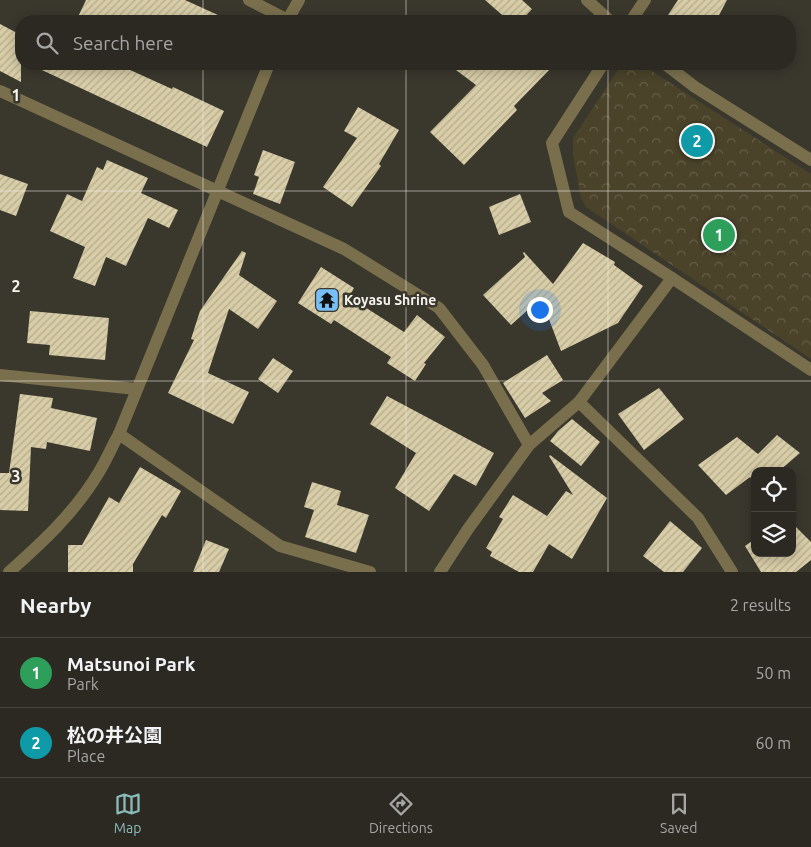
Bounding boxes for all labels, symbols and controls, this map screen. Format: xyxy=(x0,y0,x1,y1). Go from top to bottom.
search box xyxy=(15,15,796,70)
icon: search xyxy=(33,29,61,57)
text: Search here xyxy=(73,32,173,54)
text: 1 xyxy=(11,86,21,104)
pin: 2 xyxy=(681,122,713,160)
pin: 1 xyxy=(703,216,735,254)
text: 2 xyxy=(11,277,21,295)
temple icon: Koyasu Shrine xyxy=(314,287,340,313)
place label: Koyasu Shrine xyxy=(344,292,436,308)
your location xyxy=(527,297,553,323)
text: 3 xyxy=(11,467,21,485)
map controls xyxy=(751,467,796,557)
button: locate xyxy=(751,467,796,512)
button: layers xyxy=(751,512,796,557)
text: Nearby xyxy=(20,593,91,617)
text: 2 results xyxy=(730,596,791,614)
text: Matsunoi Park xyxy=(67,653,195,675)
text: 1 xyxy=(31,664,41,682)
text: 50 m xyxy=(755,664,791,682)
text: Park xyxy=(67,675,99,693)
text: 松の井公園 xyxy=(67,724,162,746)
text: 2 xyxy=(31,734,41,752)
text: 60 m xyxy=(755,734,791,752)
text: Place xyxy=(67,747,105,765)
tab: Map xyxy=(114,790,142,836)
tab: Directions xyxy=(369,790,433,836)
tab: Saved xyxy=(660,790,697,836)

